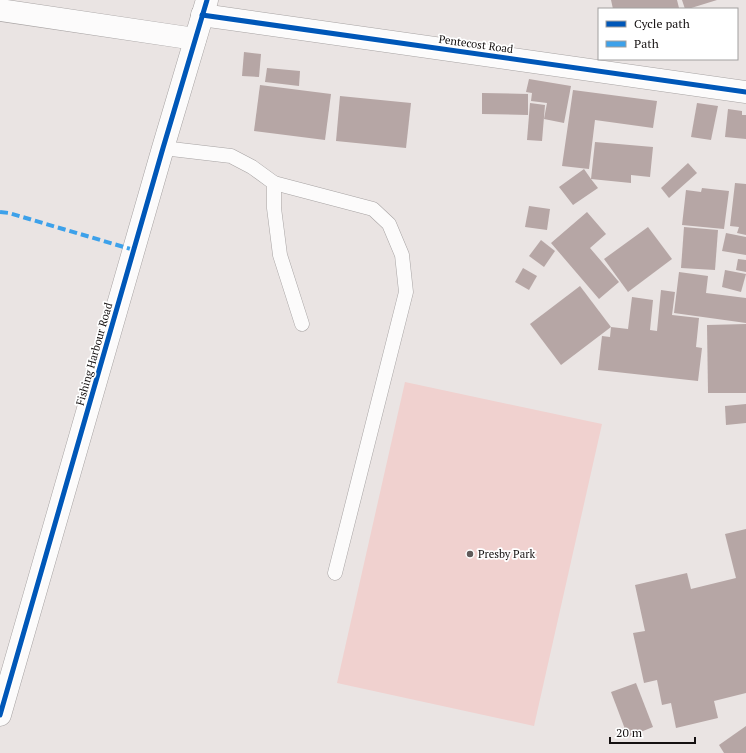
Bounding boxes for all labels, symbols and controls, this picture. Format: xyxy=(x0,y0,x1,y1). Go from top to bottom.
legend xyxy=(598,8,738,60)
text: Cycle path xyxy=(634,16,690,31)
street label: Pentecost Road xyxy=(438,32,514,56)
text: Path xyxy=(634,36,659,51)
street label: Fishing Harbour Road xyxy=(73,301,115,407)
place label: Presby Park xyxy=(478,547,535,561)
marker: Presby Park xyxy=(465,549,475,559)
scale bar xyxy=(610,719,695,745)
text: 20 m xyxy=(616,725,643,740)

